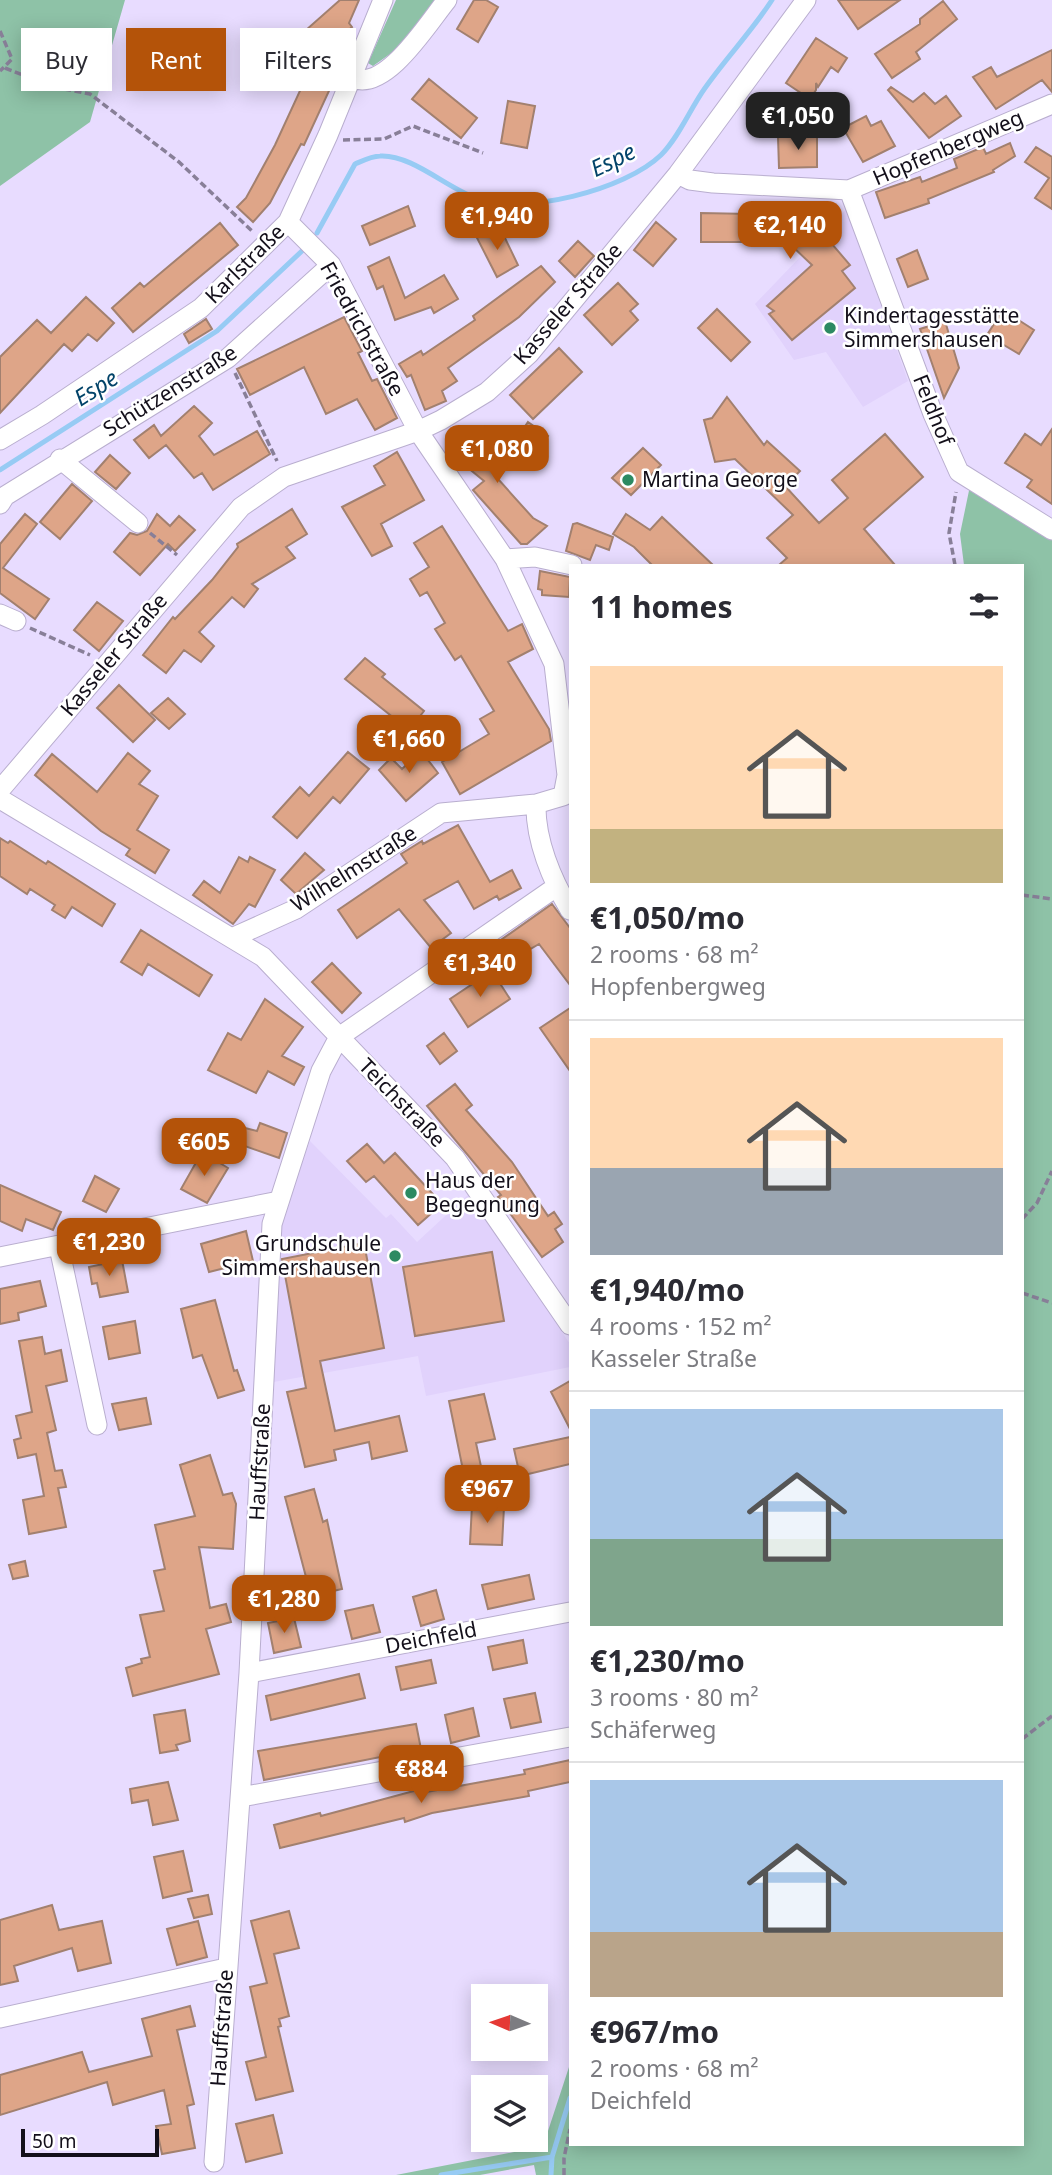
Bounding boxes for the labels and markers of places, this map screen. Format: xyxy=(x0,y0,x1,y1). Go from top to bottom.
pin: €1,050 xyxy=(741,92,855,152)
pin: €1,940 xyxy=(440,192,554,252)
pin: €2,140 xyxy=(733,202,847,261)
place label: Kindertagesstätte Simmershausen xyxy=(844,301,1019,353)
marker: Kindertagesstätte Simmershausen xyxy=(822,320,838,336)
pin: €1,080 xyxy=(440,426,554,485)
place label: Martina George xyxy=(642,465,798,493)
marker: Martina George xyxy=(620,472,636,488)
pin: €1,660 xyxy=(352,716,466,775)
pin: €1,340 xyxy=(423,940,537,999)
pin: €605 xyxy=(163,1118,245,1178)
place label: Haus der Begegnung xyxy=(425,1166,540,1218)
marker: Haus der Begegnung xyxy=(403,1185,419,1201)
pin: €1,230 xyxy=(52,1218,166,1278)
place label: Grundschule Simmershausen xyxy=(222,1229,381,1281)
marker: Grundschule Simmershausen xyxy=(387,1248,403,1264)
pin: €967 xyxy=(446,1466,528,1525)
pin: €1,280 xyxy=(227,1576,341,1635)
pin: €884 xyxy=(380,1745,462,1805)

